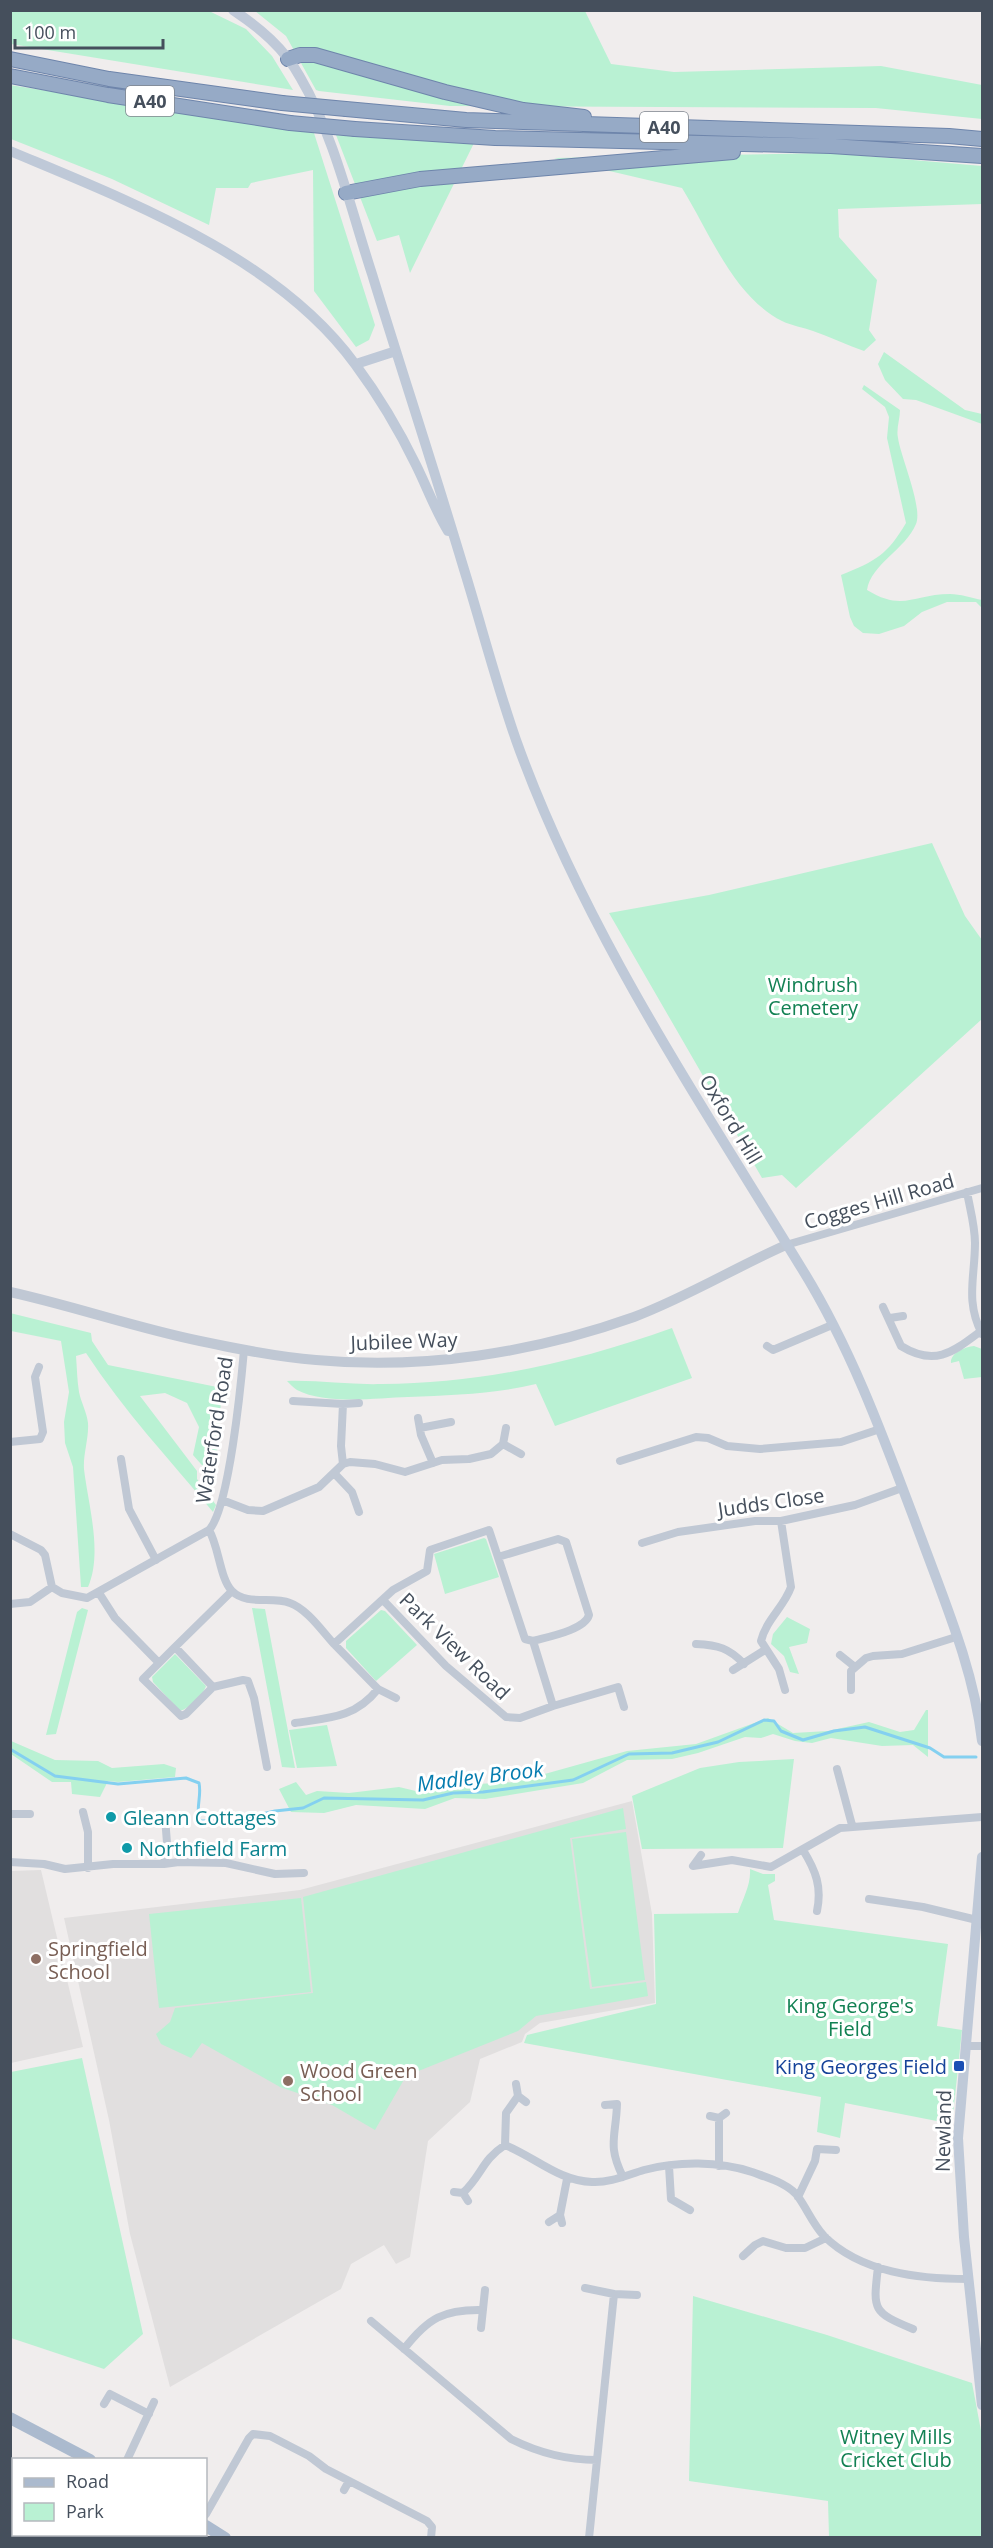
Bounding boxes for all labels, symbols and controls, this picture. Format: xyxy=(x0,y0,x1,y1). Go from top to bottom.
scale bar xyxy=(15,12,164,50)
text: 100 m xyxy=(24,20,76,44)
road number: A40 xyxy=(126,86,174,116)
road number: A40 xyxy=(640,112,688,142)
park label: Windrush Cemetery xyxy=(768,971,859,1021)
street label: Oxford Hill xyxy=(694,1069,768,1169)
street label: Cogges Hill Road xyxy=(801,1167,957,1235)
street label: Jubilee Way xyxy=(348,1326,459,1356)
street label: Waterford Road xyxy=(189,1355,239,1505)
street label: Judds Close xyxy=(714,1481,826,1523)
street label: Park View Road xyxy=(394,1586,516,1706)
water label: Madley Brook xyxy=(415,1754,546,1798)
place label: Gleann Cottages xyxy=(123,1804,276,1831)
marker: Gleann Cottages xyxy=(104,1810,118,1824)
place label: Northfield Farm xyxy=(139,1835,287,1862)
marker: Northfield Farm xyxy=(120,1841,134,1855)
place label: Springfield School xyxy=(48,1935,148,1985)
marker: Springfield School xyxy=(29,1952,43,1966)
park label: King George's Field xyxy=(786,1992,914,2042)
place label: King Georges Field xyxy=(775,2053,947,2080)
place label: Wood Green School xyxy=(300,2057,417,2107)
marker: King Georges Field xyxy=(952,2059,966,2073)
marker: Wood Green School xyxy=(281,2074,295,2088)
street label: Newland xyxy=(929,2090,957,2172)
park label: Witney Mills Cricket Club xyxy=(840,2423,952,2473)
legend xyxy=(12,2458,207,2536)
text: Road xyxy=(66,2469,109,2493)
text: Park xyxy=(66,2499,104,2523)

